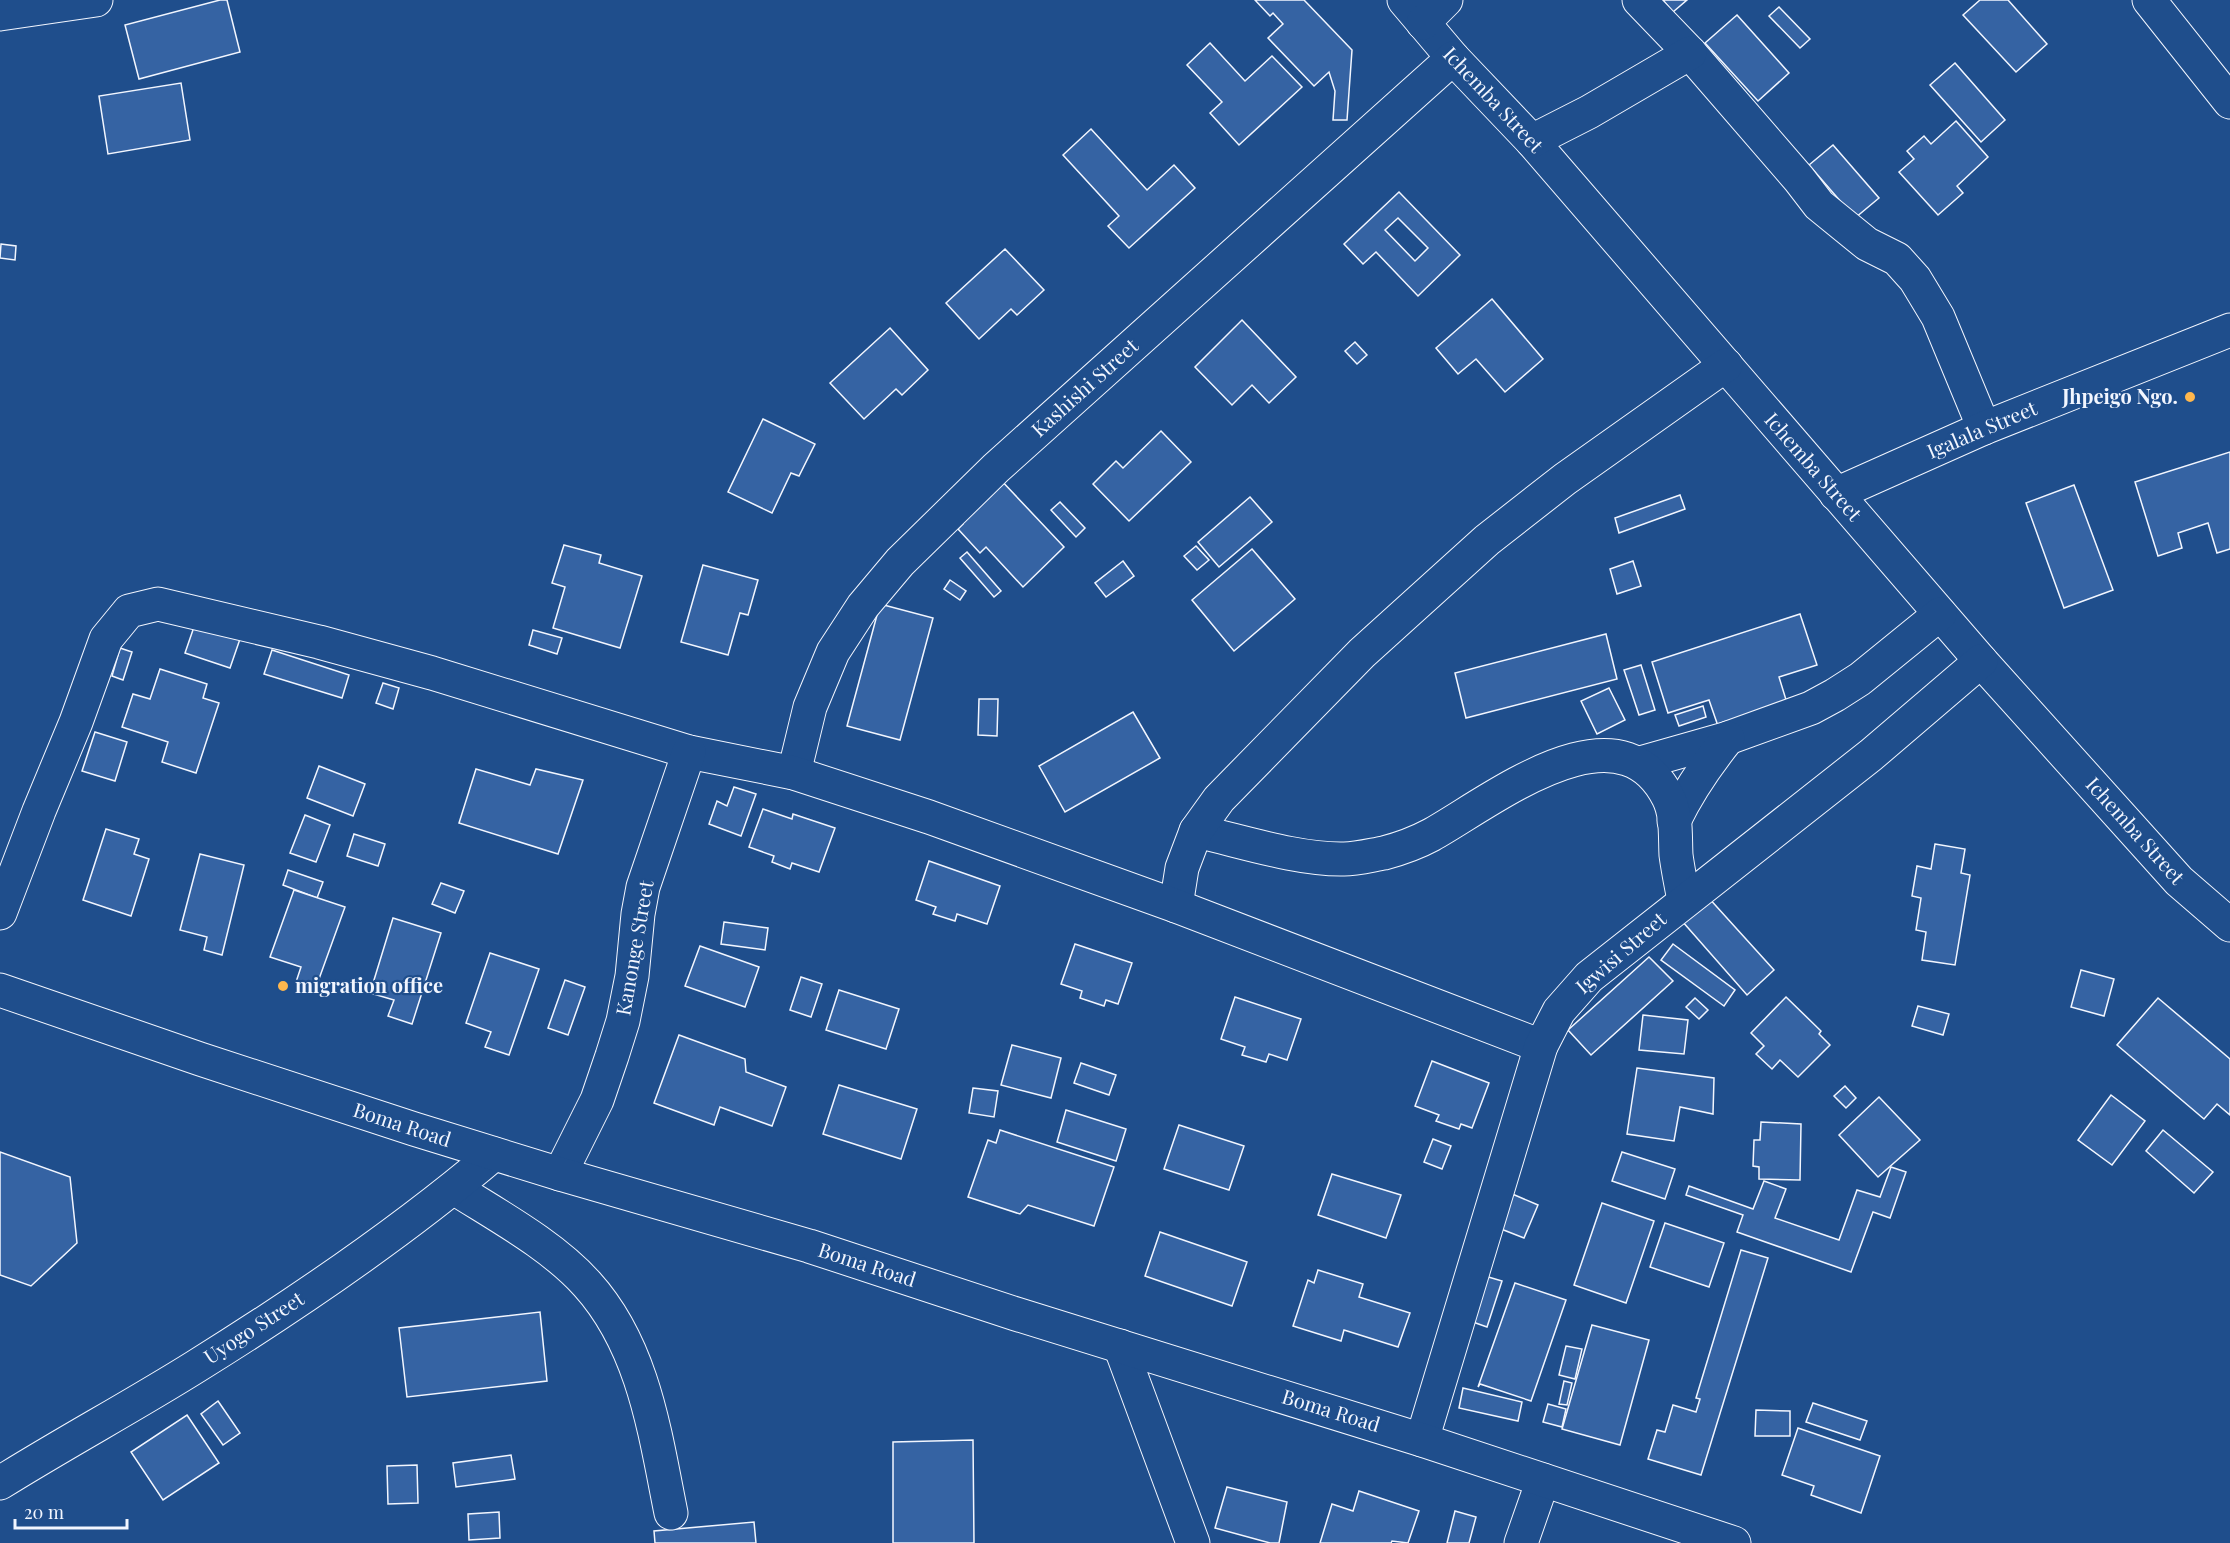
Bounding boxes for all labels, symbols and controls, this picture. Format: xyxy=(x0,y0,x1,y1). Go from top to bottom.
street label: Ichemba Street xyxy=(1438,40,1551,158)
street label: Kashishi Street xyxy=(1025,331,1144,442)
place label: Jhpeigo Ngo. xyxy=(2061,382,2178,409)
marker: Jhpeigo Ngo. xyxy=(2183,390,2197,404)
street label: Igalala Street xyxy=(1922,393,2041,464)
street label: Ichemba Street xyxy=(1760,406,1869,527)
street label: Ichemba Street xyxy=(2081,771,2192,890)
street label: Kanonge Street xyxy=(608,877,659,1017)
street label: Igwisi Street xyxy=(1569,904,1672,999)
place label: migration office xyxy=(295,971,443,998)
marker: migration office xyxy=(276,979,290,993)
street label: Boma Road xyxy=(350,1095,455,1152)
street label: Boma Road xyxy=(815,1235,920,1292)
street label: Uyogo Street xyxy=(198,1284,309,1369)
street label: Boma Road xyxy=(1279,1382,1384,1437)
scale bar xyxy=(15,1492,128,1530)
text: 20 m xyxy=(24,1500,64,1524)

